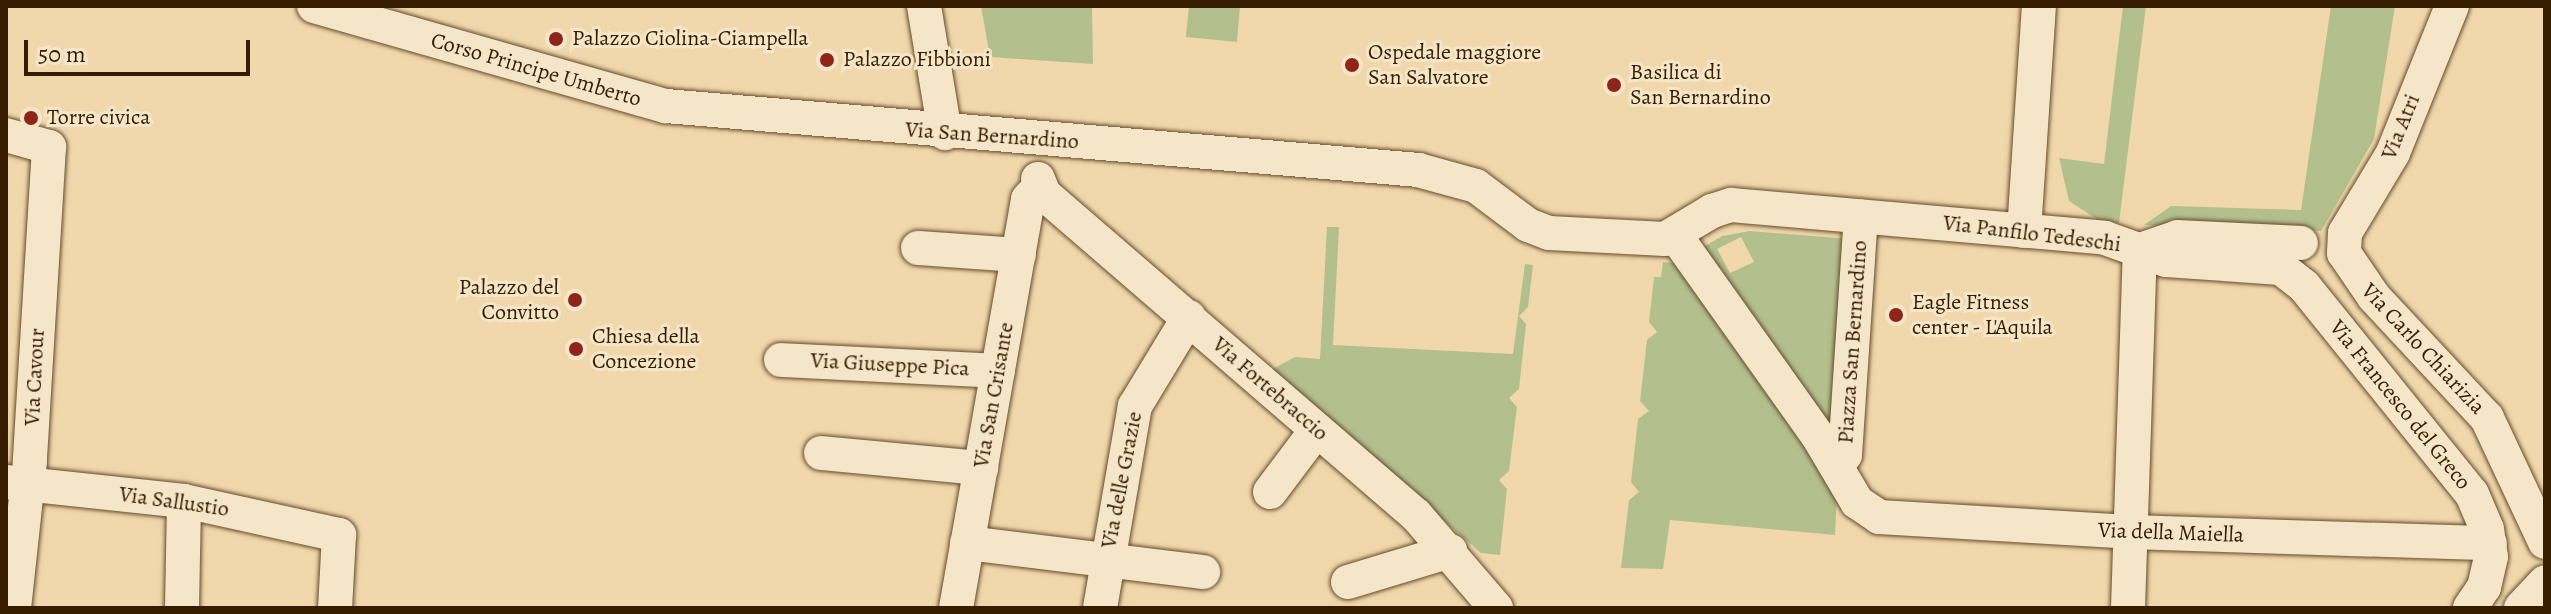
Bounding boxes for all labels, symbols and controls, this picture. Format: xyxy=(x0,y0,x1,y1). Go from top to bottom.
scale bar xyxy=(28,24,254,74)
place label: Palazzo Ciolina-Ciampella xyxy=(572,26,808,52)
street label: Corso Principe Umberto xyxy=(428,27,644,113)
marker: Palazzo Ciolina-Ciampella xyxy=(547,30,565,48)
text: 50 m xyxy=(38,38,86,70)
place label: Ospedale maggiore San Salvatore xyxy=(1368,39,1541,90)
place label: Palazzo Fibbioni xyxy=(843,47,991,73)
marker: Palazzo Fibbioni xyxy=(818,51,836,69)
marker: Ospedale maggiore San Salvatore xyxy=(1343,56,1361,74)
place label: Basilica di San Bernardino xyxy=(1630,59,1771,110)
marker: Basilica di San Bernardino xyxy=(1605,76,1623,94)
street label: Via Atri xyxy=(2376,90,2426,164)
place label: Torre civica xyxy=(47,105,150,131)
marker: Torre civica xyxy=(22,109,40,127)
street label: Via San Bernardino xyxy=(904,117,1080,155)
street label: Via Panfilo Tedeschi xyxy=(1941,210,2123,258)
street label: Piazza San Bernardino xyxy=(1833,239,1873,445)
place label: Palazzo del Convitto xyxy=(459,274,559,326)
street label: Via Carlo Chiarizia xyxy=(2355,278,2491,420)
place label: Eagle Fitness center - L'Aquila xyxy=(1912,289,2054,340)
marker: Palazzo del Convitto xyxy=(566,291,584,309)
marker: Eagle Fitness center - L'Aquila xyxy=(1887,306,1905,324)
street label: Via Francesco del Greco xyxy=(2324,315,2476,495)
street label: Via San Crisante xyxy=(968,320,1020,470)
place label: Chiesa della Concezione xyxy=(592,323,700,374)
street label: Via Cavour xyxy=(19,328,51,426)
street label: Via Fortebraccio xyxy=(1207,331,1333,447)
marker: Chiesa della Concezione xyxy=(567,340,585,358)
street label: Via Giuseppe Pica xyxy=(810,348,970,382)
street label: Via delle Grazie xyxy=(1096,409,1148,551)
street label: Via Sallustio xyxy=(117,481,231,523)
street label: Via della Maiella xyxy=(2098,517,2244,549)

